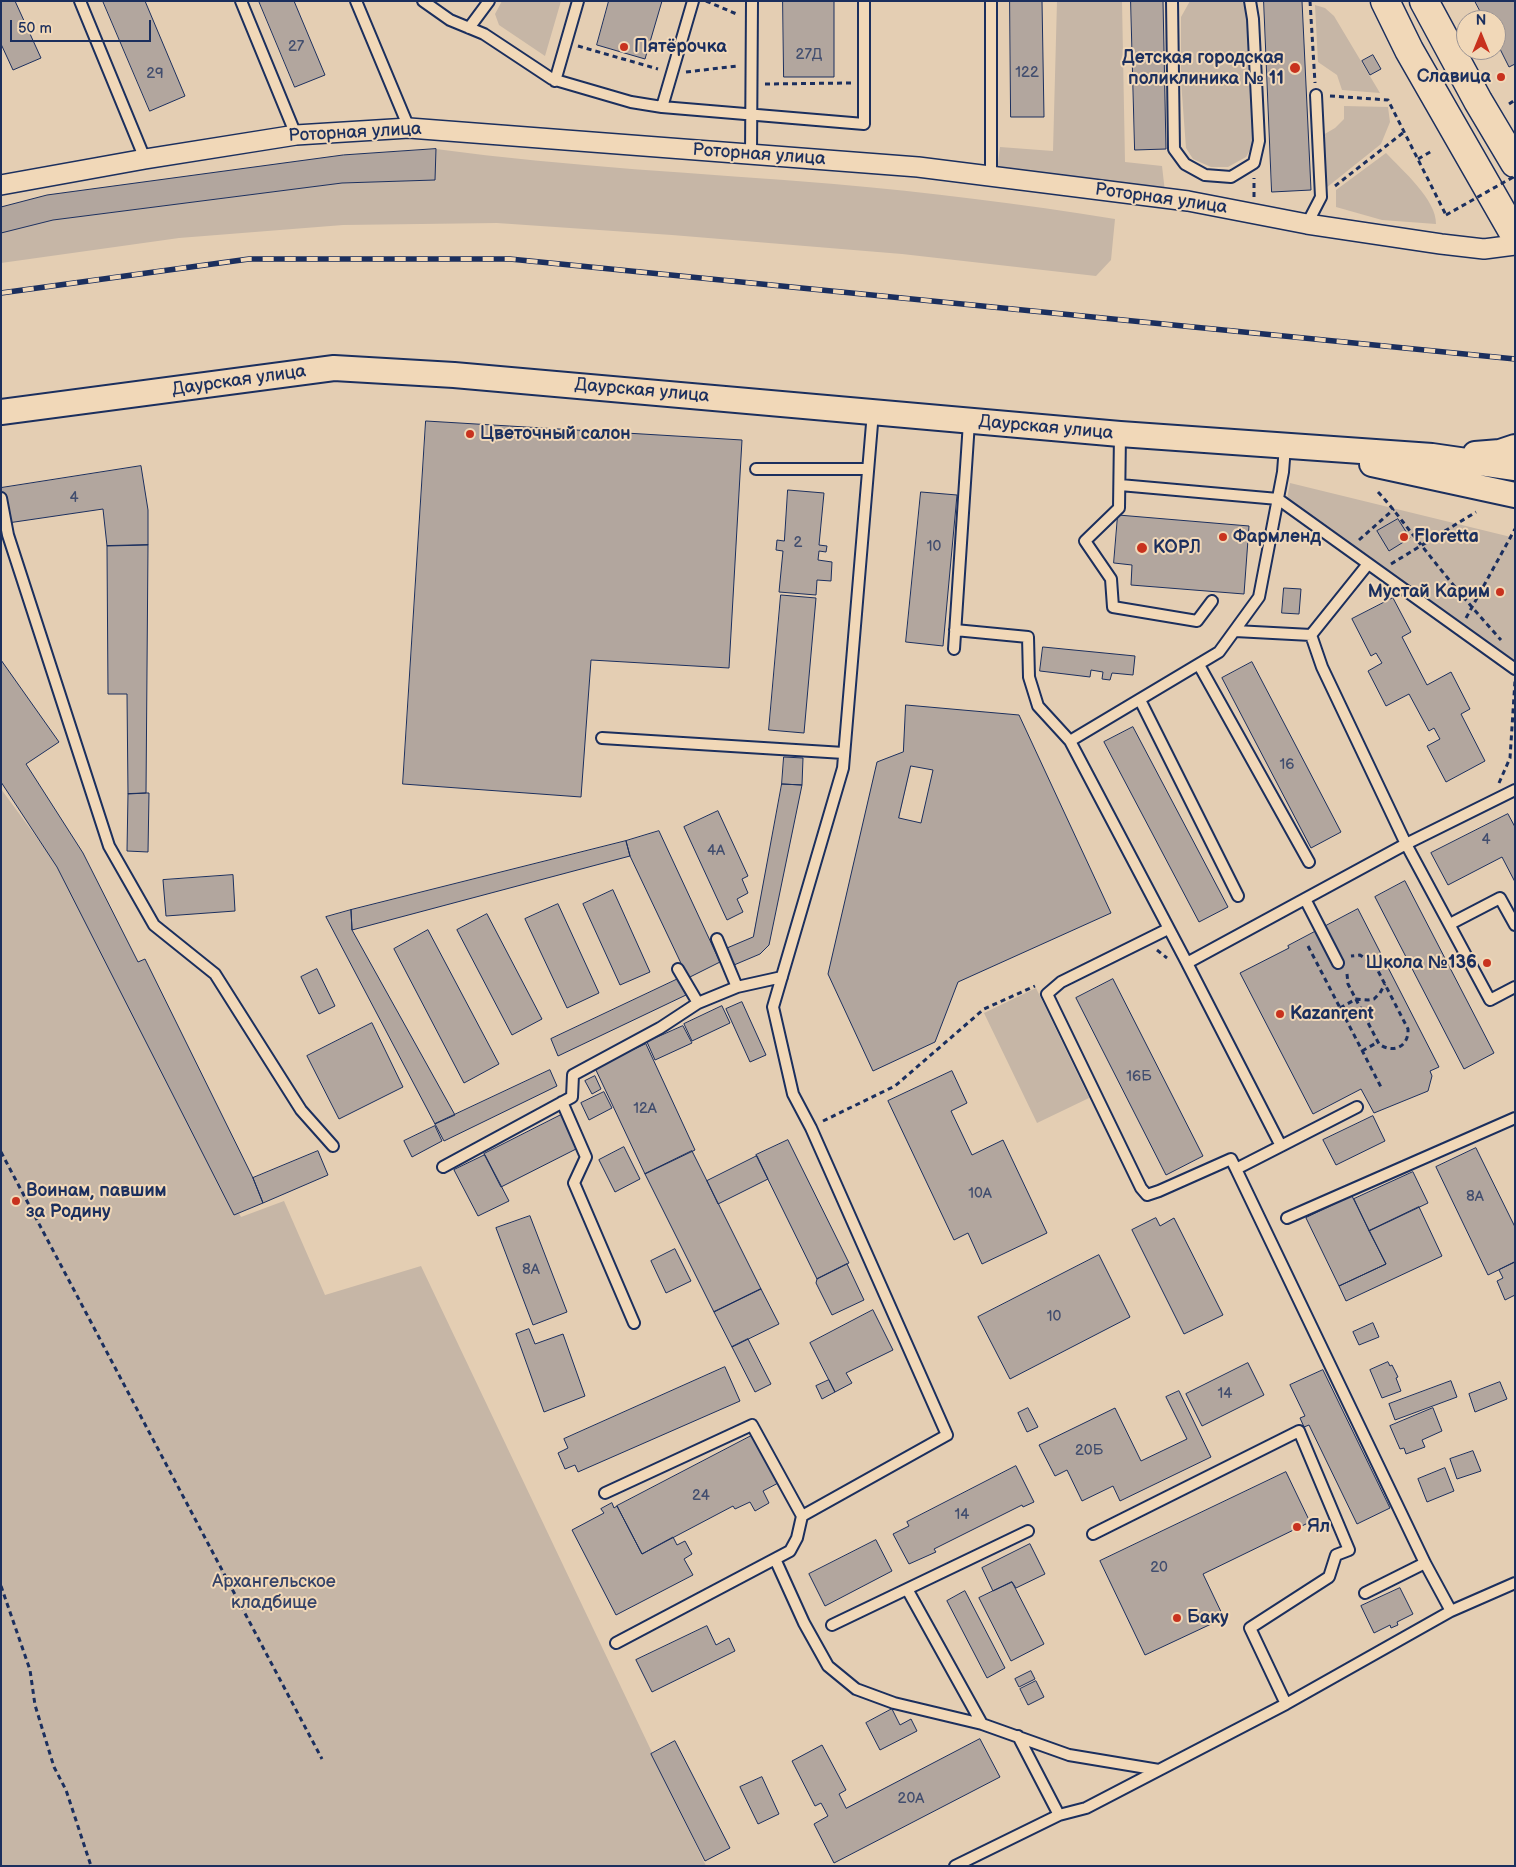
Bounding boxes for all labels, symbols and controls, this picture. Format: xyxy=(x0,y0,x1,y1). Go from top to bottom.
scale bar xyxy=(12,10,154,42)
north arrow xyxy=(1456,10,1506,60)
text: N xyxy=(1476,12,1486,29)
text: 50 m xyxy=(18,19,52,38)
place label: Пятёрочка xyxy=(634,36,727,58)
house number: 27 xyxy=(288,38,304,56)
marker: Пятёрочка xyxy=(618,41,630,53)
house number: 27Д xyxy=(796,46,822,64)
place label: Детская городская поликлиника № 11 xyxy=(1122,47,1284,90)
marker: Детская городская поликлиника № 11 xyxy=(1288,61,1302,75)
house number: 122 xyxy=(1015,64,1039,82)
house number: 29 xyxy=(146,65,164,83)
place label: Славица xyxy=(1417,66,1491,88)
marker: Славица xyxy=(1495,71,1507,83)
street label: Роторная улица xyxy=(288,119,422,147)
street label: Роторная улица xyxy=(692,140,826,170)
street label: Роторная улица xyxy=(1093,179,1229,219)
street label: Даурская улица xyxy=(171,361,307,401)
street label: Даурская улица xyxy=(574,374,710,408)
street label: Даурская улица xyxy=(978,411,1114,445)
place label: Цветочный салон xyxy=(480,423,631,445)
marker: Цветочный салон xyxy=(464,428,476,440)
house number: 4 xyxy=(69,489,79,507)
place label: Фармленд xyxy=(1233,526,1321,548)
place label: Floretta xyxy=(1414,526,1479,548)
marker: Фармленд xyxy=(1217,531,1229,543)
marker: Floretta xyxy=(1398,531,1410,543)
house number: 2 xyxy=(794,534,802,552)
place label: КОРЛ xyxy=(1153,537,1201,559)
house number: 10 xyxy=(927,538,941,556)
marker: КОРЛ xyxy=(1135,541,1149,555)
place label: Мустай Карим xyxy=(1368,581,1490,603)
marker: Мустай Карим xyxy=(1494,586,1506,598)
house number: 16 xyxy=(1280,756,1294,774)
house number: 4 xyxy=(1481,831,1491,849)
house number: 4А xyxy=(707,842,725,860)
place label: Школа №136 xyxy=(1366,952,1477,974)
marker: Школа №136 xyxy=(1481,957,1493,969)
place label: Kazanrent xyxy=(1290,1003,1374,1025)
marker: Kazanrent xyxy=(1274,1008,1286,1020)
house number: 16Б xyxy=(1126,1068,1152,1086)
house number: 12А xyxy=(633,1100,657,1118)
place label: Воинам, павшим за Родину xyxy=(26,1180,167,1222)
house number: 10А xyxy=(968,1185,992,1203)
house number: 8А xyxy=(1466,1188,1484,1206)
marker: Воинам, павшим за Родину xyxy=(10,1195,22,1207)
house number: 8А xyxy=(522,1261,540,1279)
house number: 10 xyxy=(1047,1308,1061,1326)
house number: 14 xyxy=(1218,1385,1232,1403)
house number: 20Б xyxy=(1075,1442,1103,1460)
house number: 24 xyxy=(692,1487,710,1505)
house number: 14 xyxy=(955,1506,969,1524)
place label: Ял xyxy=(1307,1516,1330,1538)
marker: Ял xyxy=(1291,1521,1303,1533)
house number: 20 xyxy=(1150,1559,1168,1577)
park label: Архангельское кладбище xyxy=(212,1571,336,1614)
place label: Баку xyxy=(1187,1607,1229,1629)
marker: Баку xyxy=(1171,1612,1183,1624)
house number: 20А xyxy=(898,1790,924,1808)

